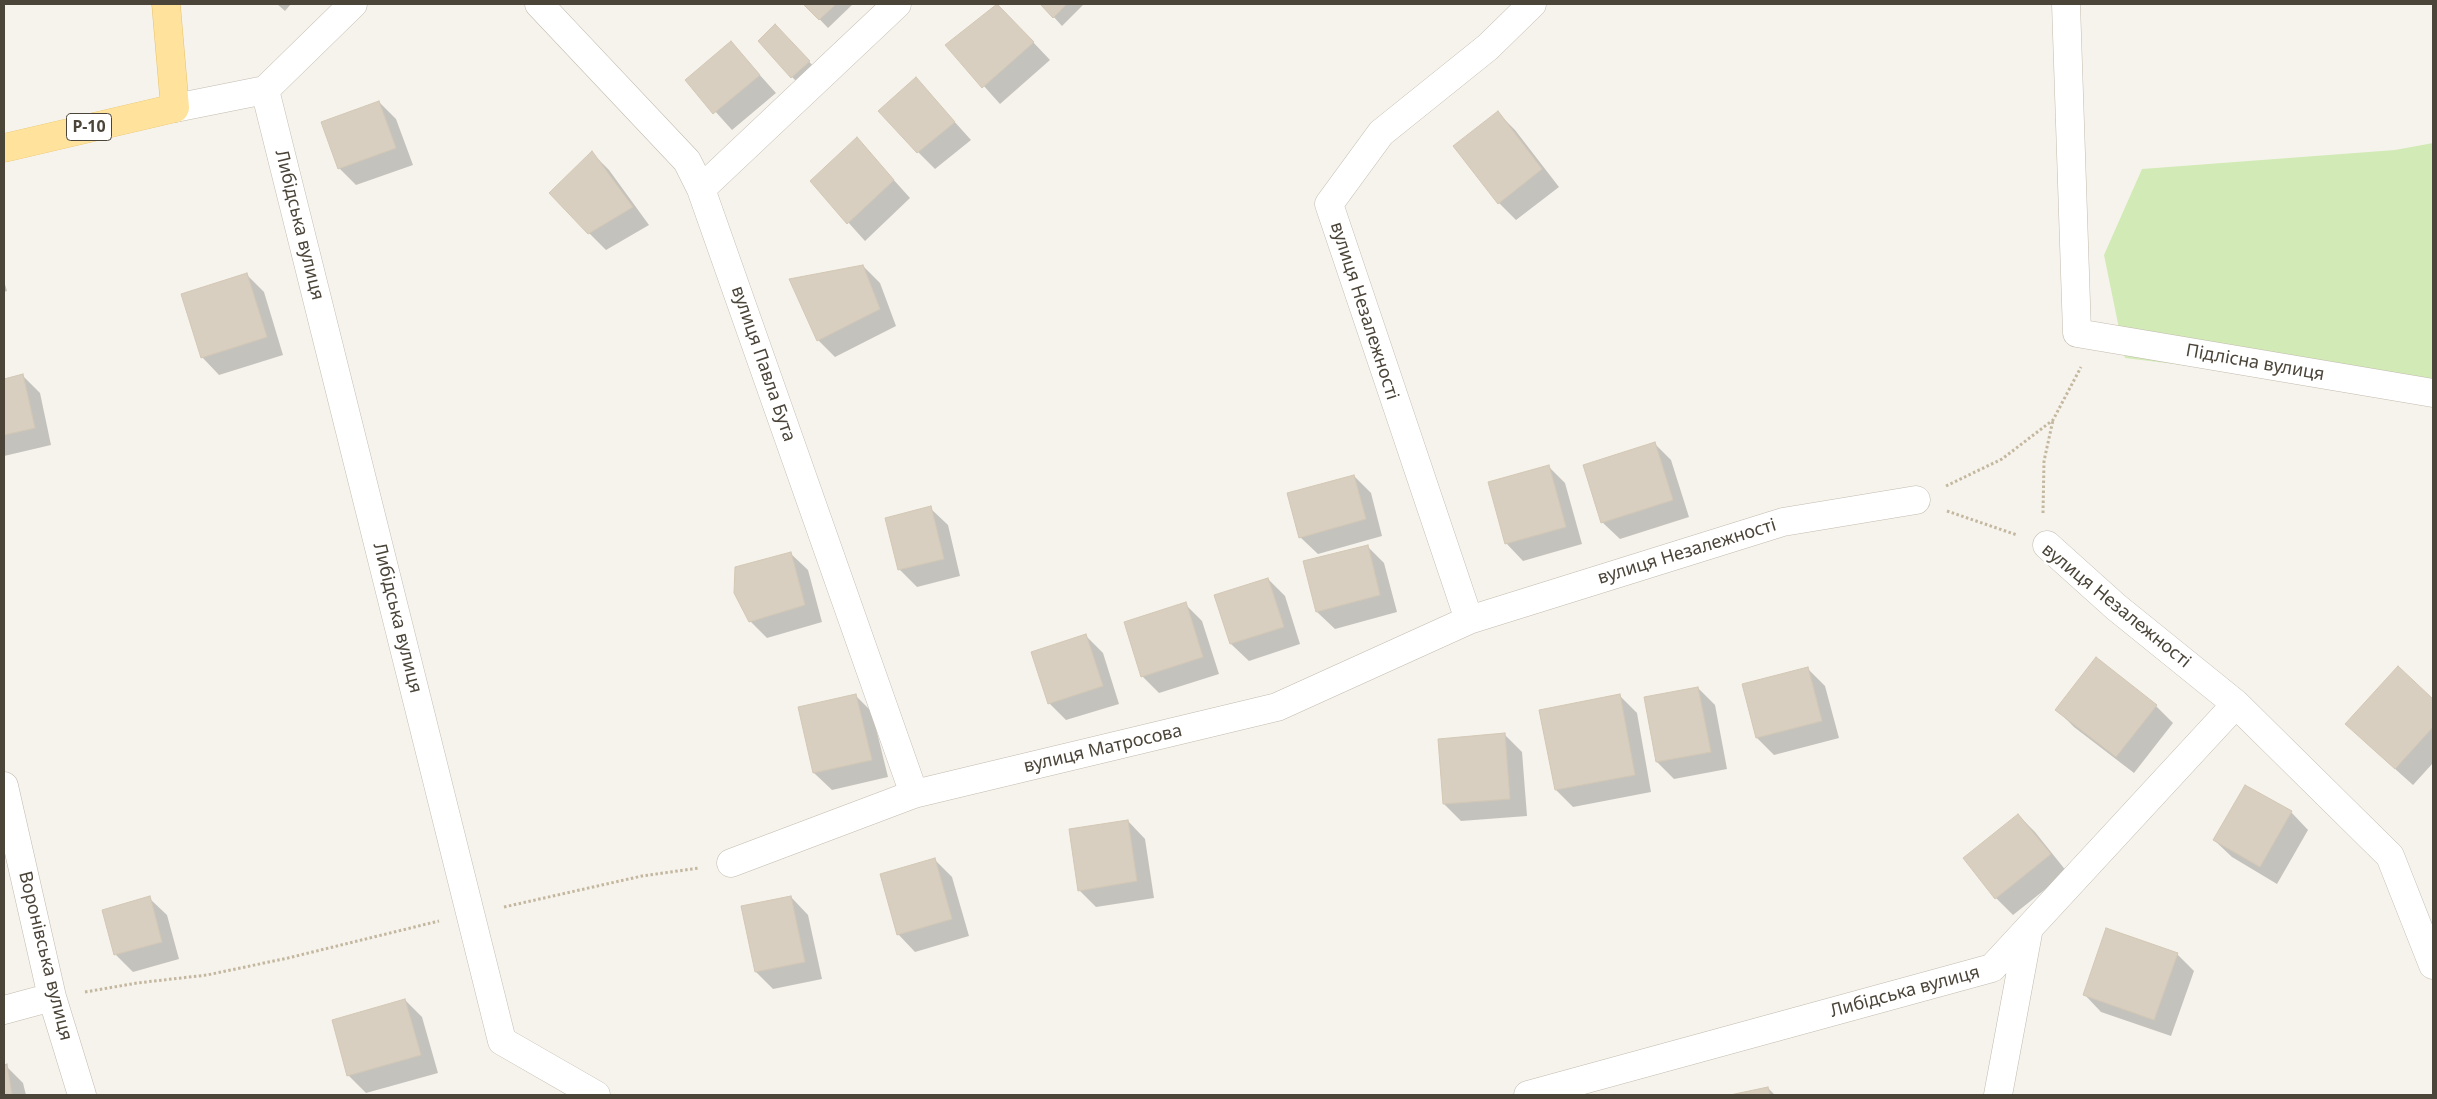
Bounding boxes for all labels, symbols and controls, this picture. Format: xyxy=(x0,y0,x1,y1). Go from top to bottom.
road number: Р-10 xyxy=(66,114,112,140)
street label: Либідська вулиця xyxy=(270,148,328,302)
street label: вулиця Незалежності xyxy=(1325,219,1403,403)
street label: вулиця Павла Бута xyxy=(726,283,800,445)
street label: Підлісна вулиця xyxy=(2184,340,2326,386)
street label: вулиця Незалежності xyxy=(1595,515,1779,589)
street label: вулиця Незалежності xyxy=(2037,539,2195,673)
street label: Либідська вулиця xyxy=(368,541,426,695)
street label: вулиця Матросова xyxy=(1022,720,1184,778)
street label: Воронівська вулиця xyxy=(13,869,77,1043)
street label: Либідська вулиця xyxy=(1828,962,1982,1022)

